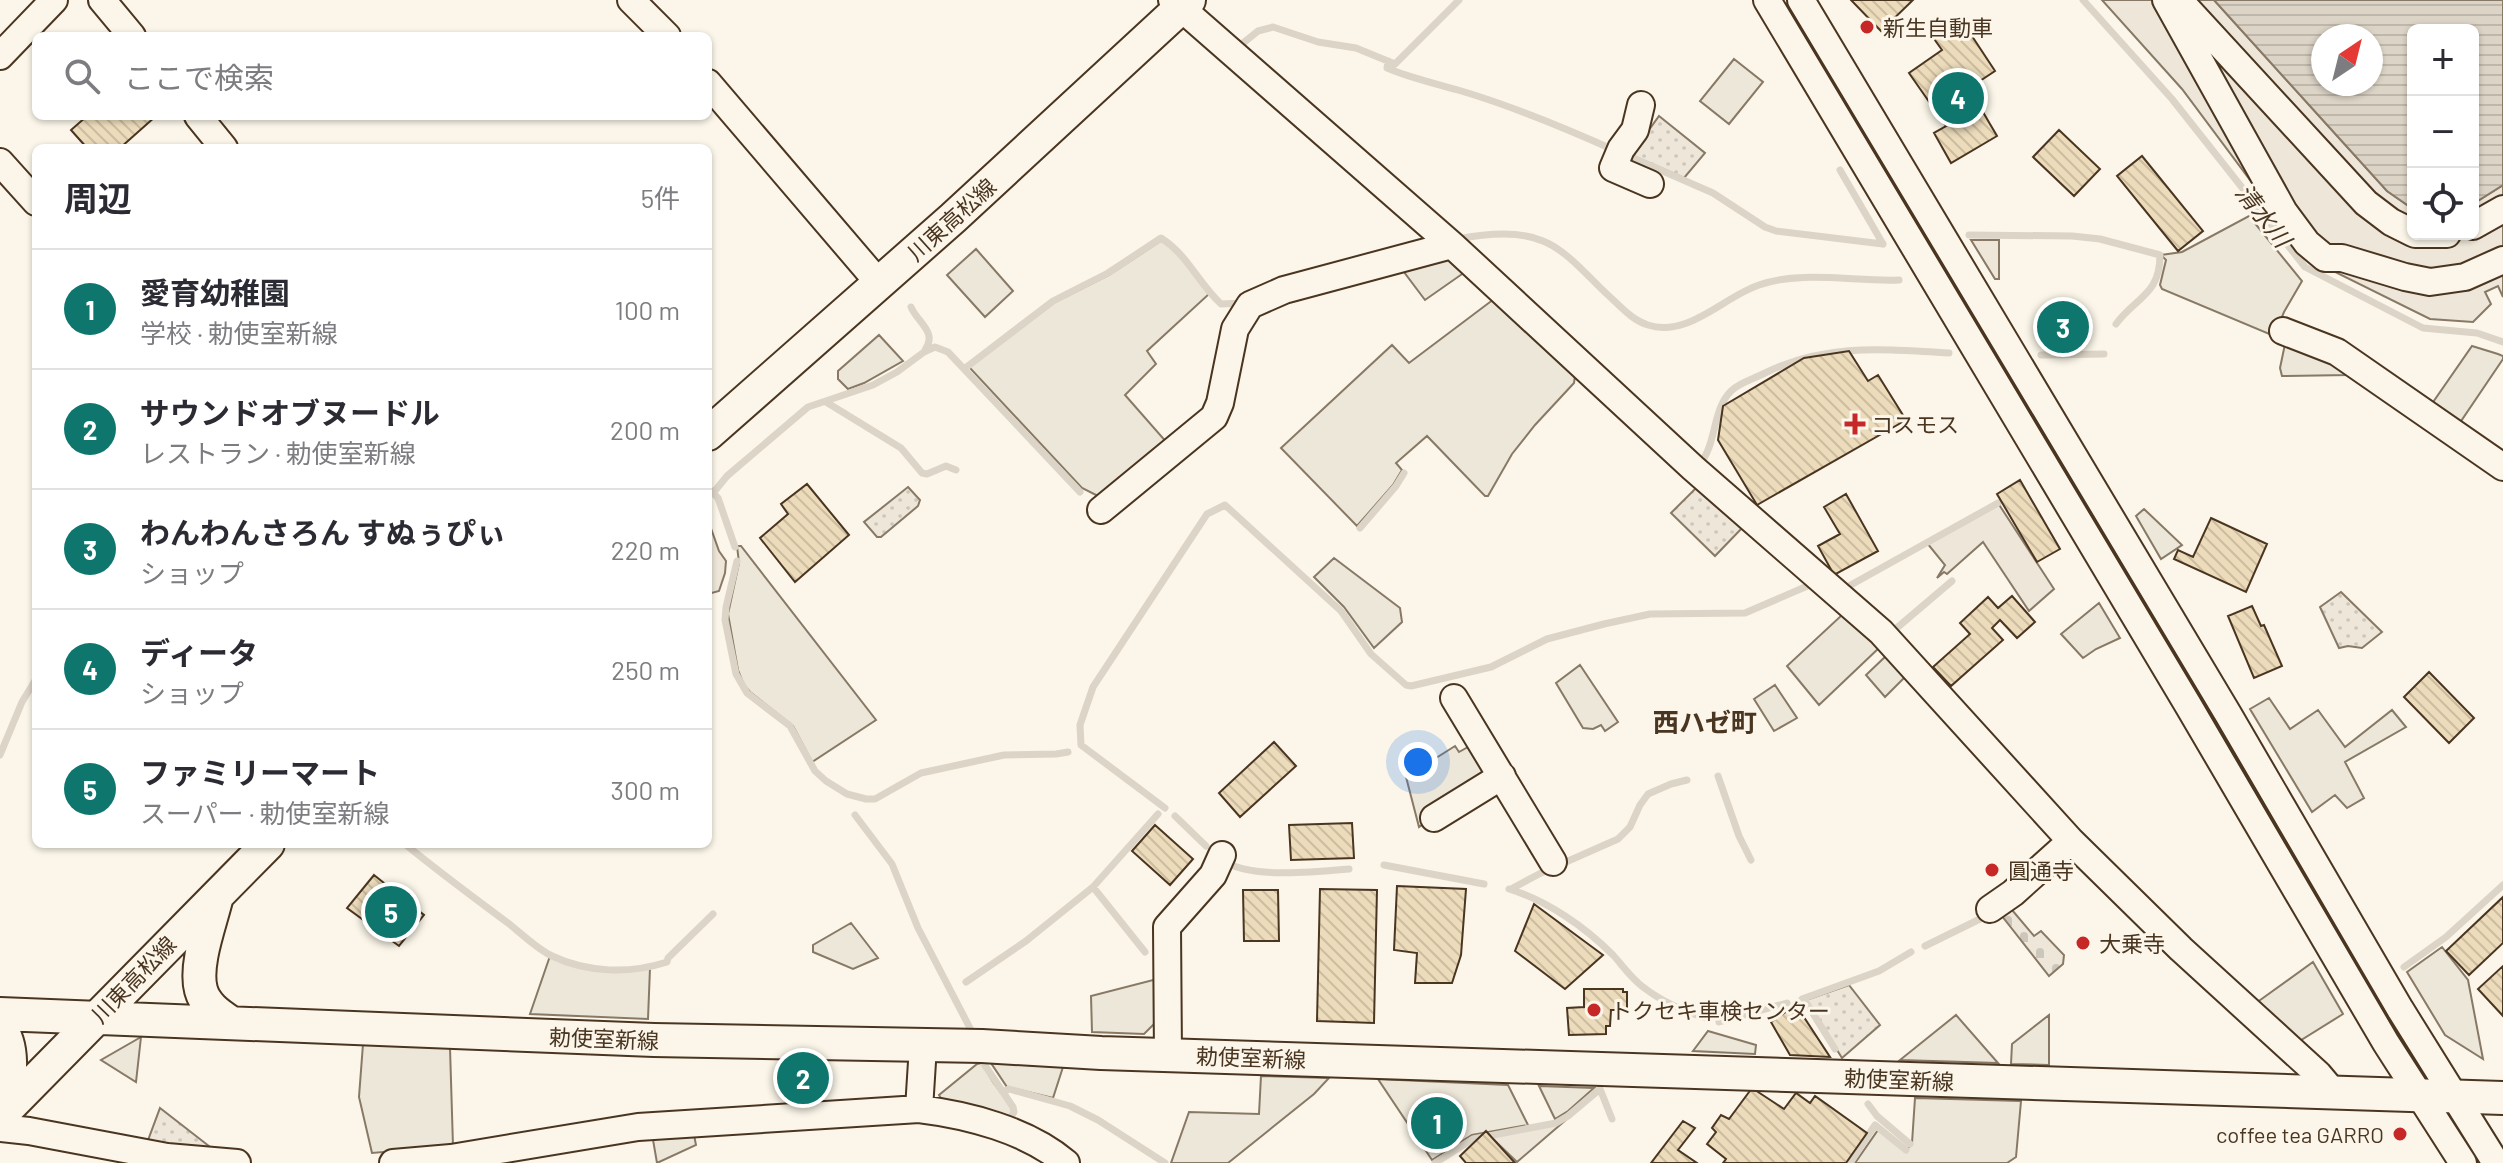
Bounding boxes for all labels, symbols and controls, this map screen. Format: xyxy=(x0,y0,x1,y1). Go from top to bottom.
place label: 新生自動車 xyxy=(1883,14,1993,40)
marker: 新生自動車 xyxy=(1858,18,1876,36)
north arrow xyxy=(2311,24,2383,96)
map controls xyxy=(2407,24,2479,240)
button: + xyxy=(2407,24,2479,96)
search box xyxy=(32,32,712,120)
icon: search xyxy=(60,54,104,98)
text: ここで検索 xyxy=(124,59,274,95)
pin: 4 xyxy=(1932,68,1984,128)
button: − xyxy=(2407,96,2479,168)
button: locate xyxy=(2407,168,2479,240)
street label: 川東高松線 xyxy=(901,173,1001,265)
text: 周辺 xyxy=(64,177,132,218)
water label: 清水川 xyxy=(2230,178,2299,255)
text: 5件 xyxy=(641,182,680,213)
text: 愛育幼稚園 xyxy=(140,274,290,310)
text: 1 xyxy=(85,294,95,325)
text: 100 m xyxy=(615,294,680,325)
pin: 3 xyxy=(2037,297,2089,357)
text: 学校 · 勅使室新線 xyxy=(140,317,338,348)
text: サウンドオブヌードル xyxy=(140,394,440,430)
place label: コスモス xyxy=(1871,411,1959,437)
text: 2 xyxy=(83,414,97,445)
text: 200 m xyxy=(610,414,680,445)
marker: コスモス xyxy=(1846,415,1864,433)
text: レストラン · 勅使室新線 xyxy=(140,437,416,468)
text: わんわんさろん すぬぅぴぃ xyxy=(140,514,506,550)
text: 3 xyxy=(83,534,97,565)
text: 220 m xyxy=(611,534,680,565)
text: ショップ xyxy=(140,557,244,588)
text: ディータ xyxy=(140,634,258,670)
text: 4 xyxy=(82,654,98,685)
text: 250 m xyxy=(611,654,680,685)
text: ショップ xyxy=(140,677,244,708)
district label: 西ハゼ町 xyxy=(1653,706,1757,737)
your location xyxy=(1398,742,1438,782)
text: ファミリーマート xyxy=(140,754,380,790)
text: 5 xyxy=(83,774,97,805)
text: 300 m xyxy=(611,774,680,805)
text: スーパー · 勅使室新線 xyxy=(140,797,390,828)
place label: 圓通寺 xyxy=(2008,857,2074,883)
marker: 圓通寺 xyxy=(1983,861,2001,879)
pin: 5 xyxy=(365,882,417,942)
street label: 川東高松線 xyxy=(85,930,181,1028)
place label: 大乗寺 xyxy=(2099,930,2165,956)
marker: 大乗寺 xyxy=(2074,934,2092,952)
place label: トクセキ車検センター xyxy=(1610,997,1830,1023)
marker: トクセキ車検センター xyxy=(1585,1001,1603,1019)
street label: 勅使室新線 xyxy=(549,1023,659,1053)
street label: 勅使室新線 xyxy=(1196,1042,1306,1072)
pin: 2 xyxy=(777,1048,829,1108)
street label: 勅使室新線 xyxy=(1844,1064,1954,1094)
pin: 1 xyxy=(1411,1093,1463,1153)
place label: coffee tea GARRO xyxy=(2216,1121,2384,1147)
marker: coffee tea GARRO xyxy=(2391,1125,2409,1143)

